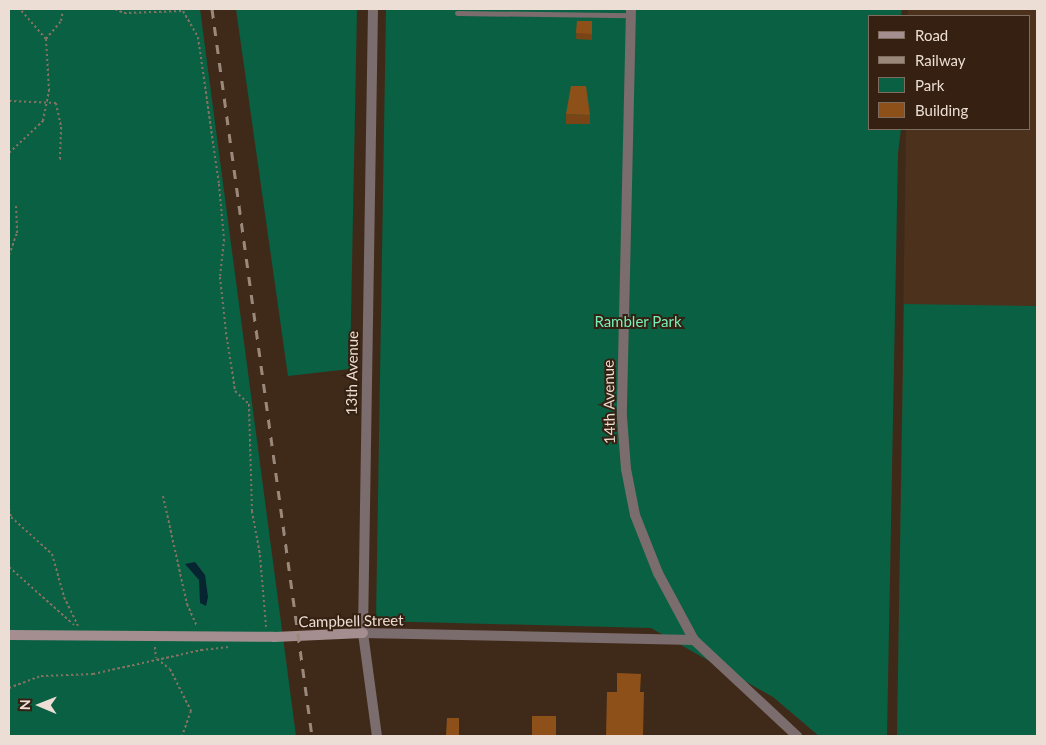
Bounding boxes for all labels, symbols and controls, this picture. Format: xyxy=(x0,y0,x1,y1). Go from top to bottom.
legend xyxy=(868,15,1031,130)
text: Road xyxy=(915,26,948,44)
text: Railway xyxy=(915,51,966,69)
text: Park xyxy=(915,76,944,94)
text: Building xyxy=(915,101,968,119)
park label: Rambler Park xyxy=(594,313,682,331)
street label: 13th Avenue xyxy=(342,331,362,415)
street label: 14th Avenue xyxy=(599,360,619,444)
street label: Campbell Street xyxy=(298,611,404,631)
north arrow xyxy=(15,680,65,730)
text: N xyxy=(16,699,33,710)

